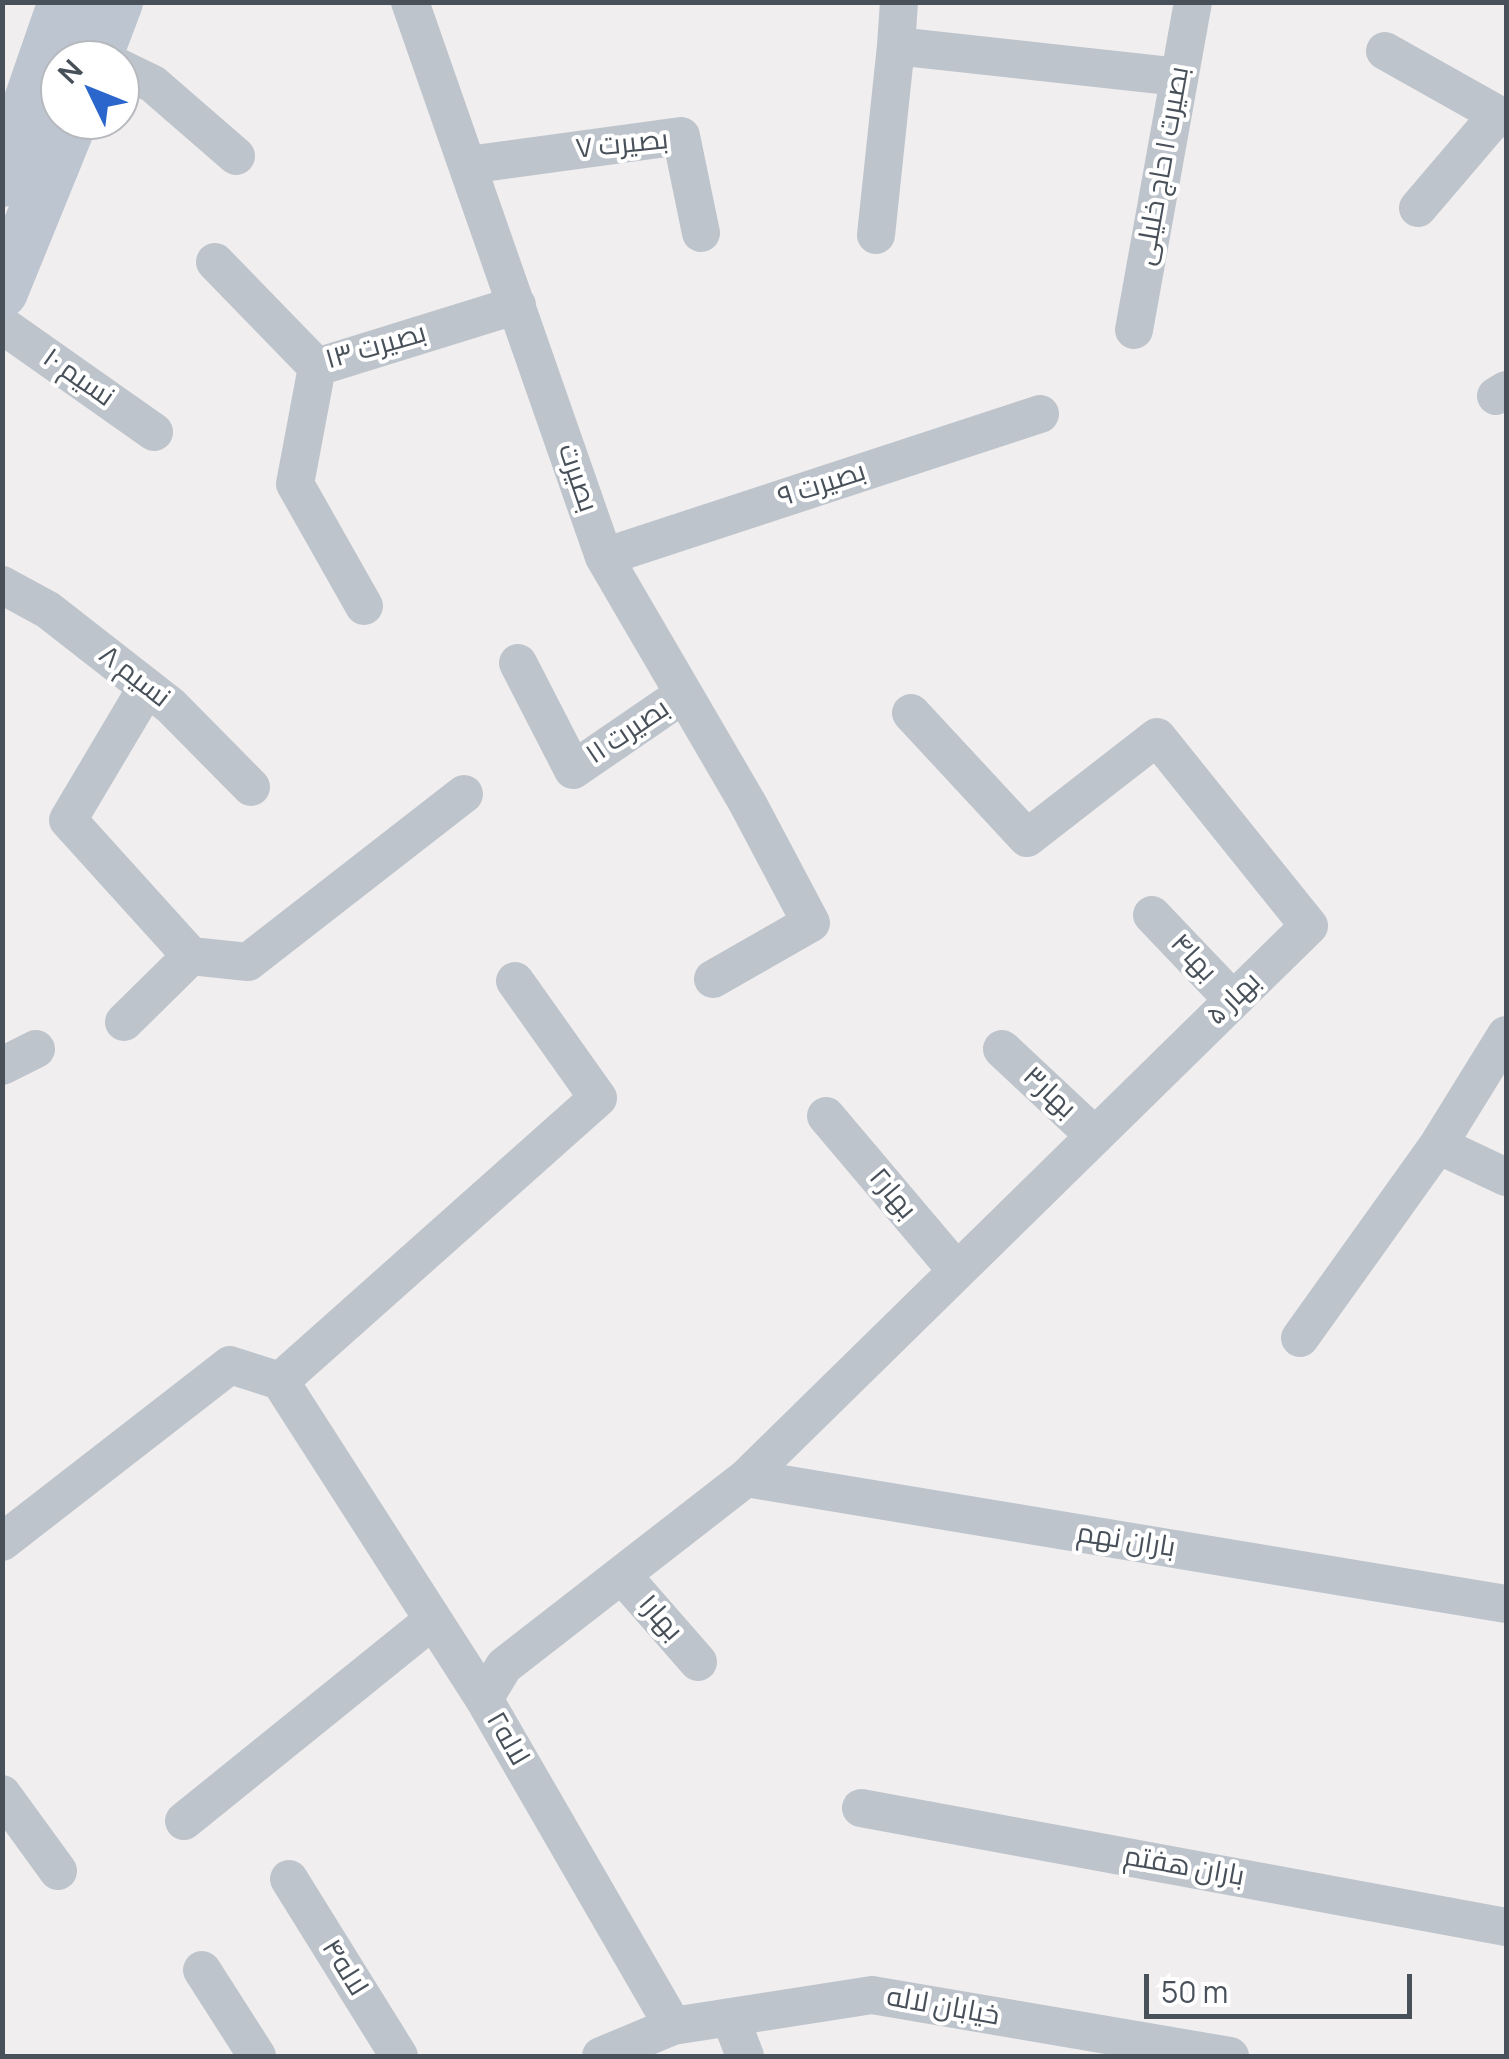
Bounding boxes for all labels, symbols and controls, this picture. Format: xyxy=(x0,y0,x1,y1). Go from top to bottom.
north arrow xyxy=(40,40,140,140)
text: N xyxy=(49,51,90,91)
street label: بصیرت ۱ حاج خلیلی xyxy=(1129,64,1197,268)
street label: بصیرت ۷ xyxy=(574,123,670,167)
street label: بصیرت ۱۳ xyxy=(322,317,430,377)
street label: نسیم ۱۰ xyxy=(36,341,120,415)
street label: بصیرت xyxy=(550,439,604,517)
street label: بصیرت ۹ xyxy=(774,455,870,515)
street label: نسیم ۸ xyxy=(92,639,176,715)
street label: بصیرت ۱۱ xyxy=(580,692,676,772)
street label: بها۴ xyxy=(1163,927,1223,989)
street label: بهار ۵ xyxy=(1200,965,1268,1033)
street label: بهار۳ xyxy=(1015,1060,1083,1126)
street label: بهار۲ xyxy=(861,1162,923,1226)
street label: باران نهم xyxy=(1074,1517,1178,1565)
street label: بهار۱ xyxy=(631,1588,689,1648)
street label: لاله۲ xyxy=(478,1706,536,1772)
street label: باران هفتم xyxy=(1121,1840,1247,1894)
street label: لاله۴ xyxy=(314,1933,374,2003)
scale bar xyxy=(1149,1954,1416,2016)
text: 50 m xyxy=(1161,1971,1228,2012)
street label: خیابان لاله xyxy=(884,1981,1002,2033)

